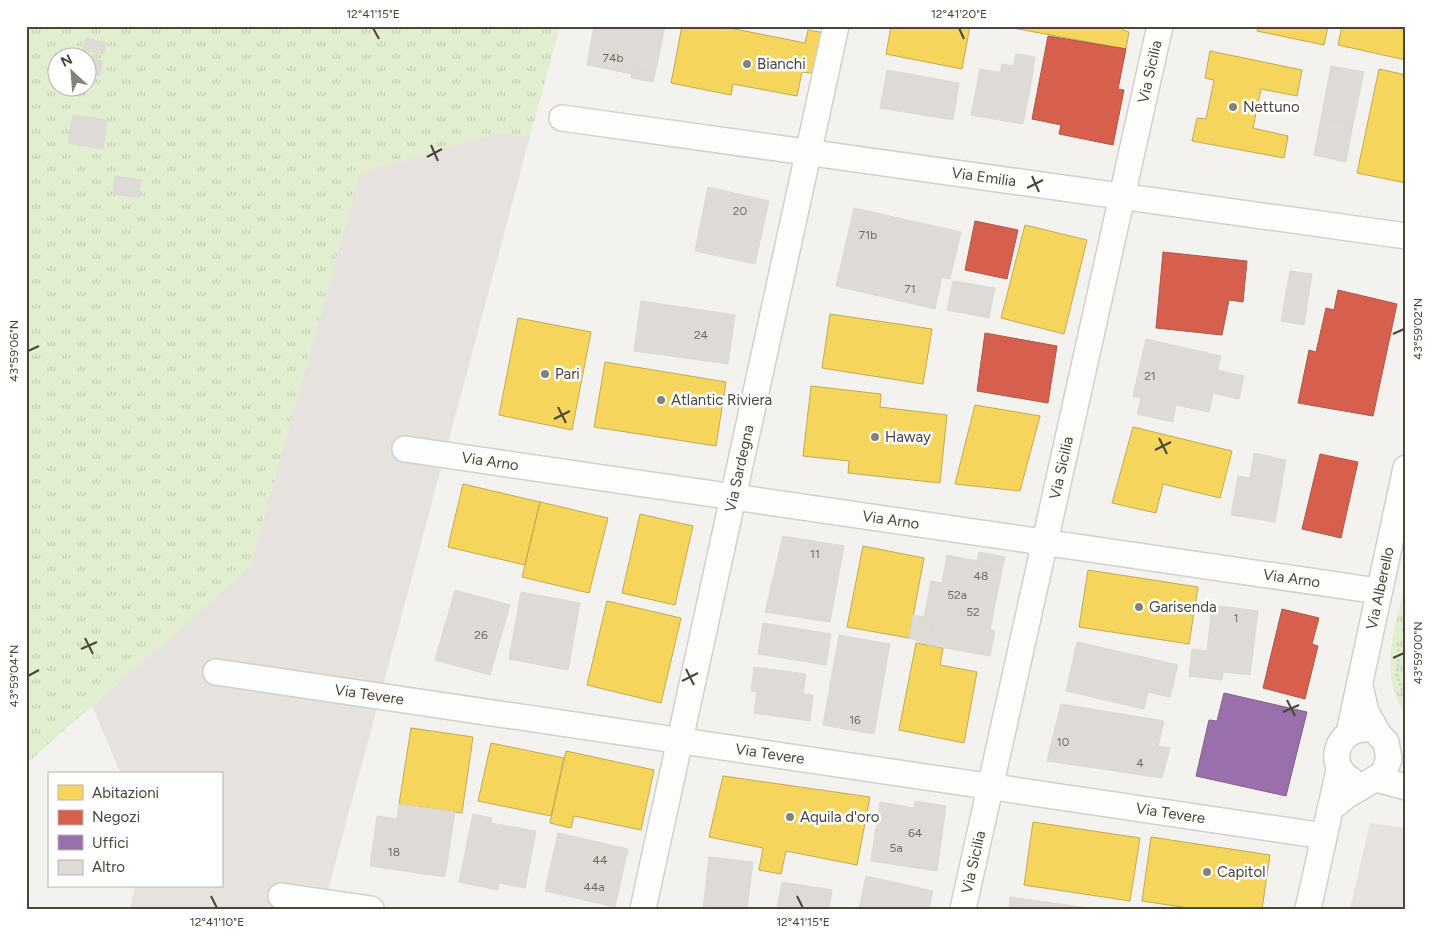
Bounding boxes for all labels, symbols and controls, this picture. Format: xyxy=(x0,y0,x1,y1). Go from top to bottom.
text: 12°41'15"E xyxy=(346,7,400,21)
text: 12°41'20"E xyxy=(931,7,987,21)
street label: Via Sicilia xyxy=(1134,38,1166,105)
north arrow xyxy=(48,48,98,98)
text: N xyxy=(58,51,75,71)
house number: 74b xyxy=(603,51,623,65)
place label: Bianchi xyxy=(757,55,806,73)
marker: Bianchi xyxy=(741,58,753,70)
place label: Nettuno xyxy=(1243,98,1300,116)
marker: Nettuno xyxy=(1227,101,1239,113)
street label: Via Emilia xyxy=(951,164,1017,190)
house number: 20 xyxy=(733,204,748,218)
house number: 71b xyxy=(859,228,877,242)
house number: 71 xyxy=(904,282,916,296)
text: 43°59'02"N xyxy=(1411,298,1425,360)
text: 43°59'06"N xyxy=(7,320,21,382)
house number: 24 xyxy=(694,328,709,342)
place label: Pari xyxy=(555,365,580,383)
marker: Pari xyxy=(539,368,551,380)
house number: 21 xyxy=(1144,369,1156,383)
place label: Atlantic Riviera xyxy=(671,391,772,409)
marker: Atlantic Riviera xyxy=(655,394,667,406)
street label: Via Sardegna xyxy=(721,423,758,514)
place label: Haway xyxy=(885,428,931,446)
marker: Haway xyxy=(869,431,881,443)
street label: Via Sicilia xyxy=(1046,435,1077,501)
street label: Via Arno xyxy=(460,448,520,475)
street label: Via Arno xyxy=(861,507,921,533)
street label: Via Alberello xyxy=(1362,545,1398,631)
house number: 11 xyxy=(810,547,820,561)
street label: Via Arno xyxy=(1262,565,1322,591)
house number: 48 xyxy=(974,569,988,583)
house number: 52a xyxy=(947,588,967,602)
place label: Garisenda xyxy=(1149,598,1217,616)
marker: Garisenda xyxy=(1133,601,1145,613)
house number: 52 xyxy=(966,605,980,619)
house number: 1 xyxy=(1234,611,1238,625)
text: 43°59'00"N xyxy=(1411,621,1425,685)
house number: 26 xyxy=(474,628,488,642)
text: 43°59'04"N xyxy=(7,645,21,707)
street label: Via Tevere xyxy=(334,681,405,709)
house number: 16 xyxy=(849,713,861,727)
house number: 10 xyxy=(1057,735,1070,749)
street label: Via Tevere xyxy=(734,740,806,768)
house number: 4 xyxy=(1136,756,1144,770)
legend xyxy=(48,772,222,888)
text: Abitazioni xyxy=(92,784,159,802)
street label: Via Tevere xyxy=(1135,799,1206,827)
text: Negozi xyxy=(92,808,140,826)
place label: Aquila d'oro xyxy=(800,808,880,826)
marker: Aquila d'oro xyxy=(784,811,796,823)
house number: 64 xyxy=(908,826,923,840)
street label: Via Sicilia xyxy=(958,829,989,895)
text: Uffici xyxy=(92,834,129,852)
house number: 5a xyxy=(889,841,903,855)
house number: 18 xyxy=(388,845,400,859)
house number: 44 xyxy=(593,853,608,867)
text: Altro xyxy=(92,858,125,876)
place label: Capitol xyxy=(1217,863,1265,881)
marker: Capitol xyxy=(1201,866,1213,878)
house number: 44a xyxy=(583,880,605,894)
text: 12°41'10"E xyxy=(190,915,244,929)
text: 12°41'15"E xyxy=(776,915,830,929)

